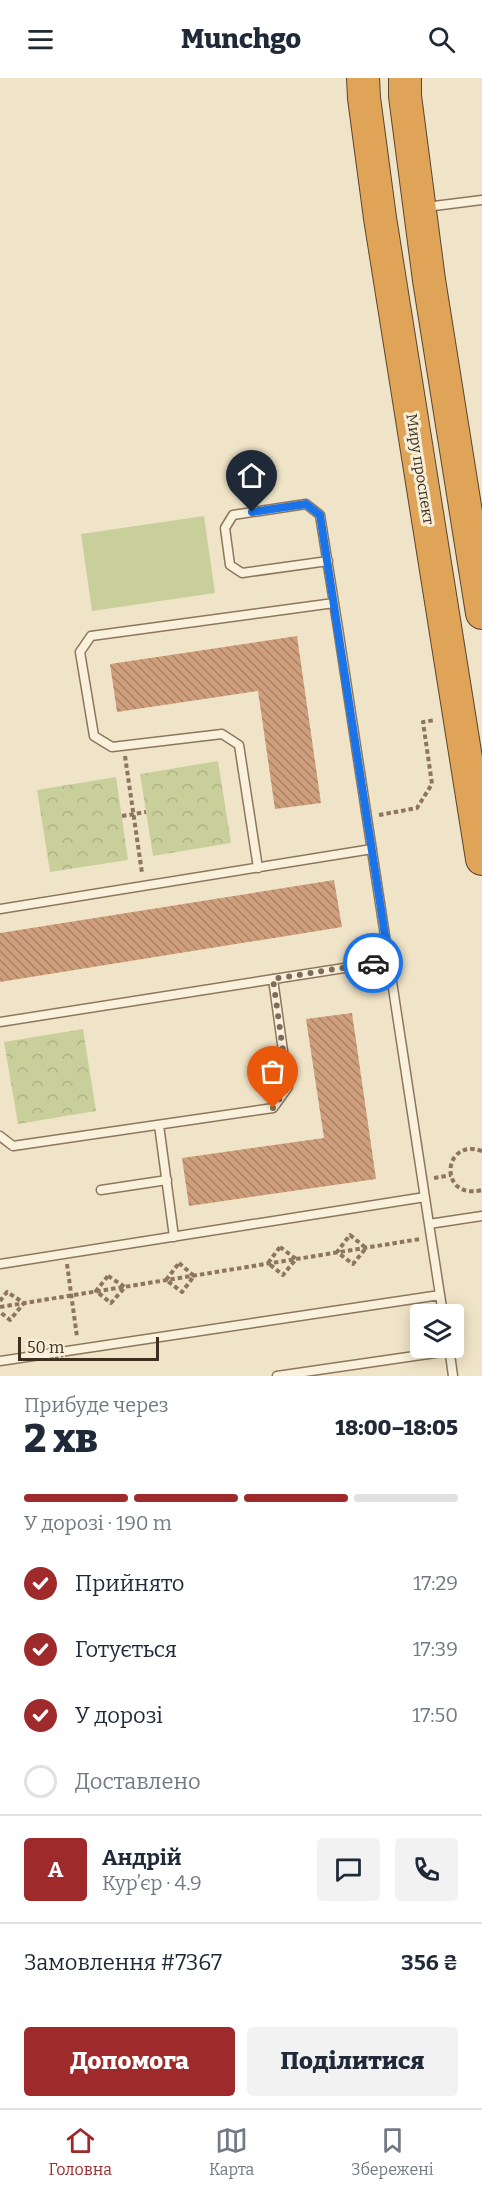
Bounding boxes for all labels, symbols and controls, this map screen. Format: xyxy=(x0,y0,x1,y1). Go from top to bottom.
icon: menu xyxy=(24,23,57,56)
text: Munchgo xyxy=(181,23,301,55)
icon: search xyxy=(425,23,458,56)
street label: Миру проспект xyxy=(402,412,438,526)
pin xyxy=(226,450,277,512)
icon: home xyxy=(235,459,268,492)
courier xyxy=(343,933,403,993)
icon: car xyxy=(357,947,390,980)
pin xyxy=(247,1046,298,1108)
icon: bag xyxy=(256,1055,289,1088)
map controls xyxy=(410,1304,464,1358)
button: layers xyxy=(410,1304,464,1358)
scale bar xyxy=(18,1334,159,1362)
text: 50 m xyxy=(27,1338,64,1357)
text: Прибуде через xyxy=(24,1393,169,1417)
text: 18:00–18:05 xyxy=(335,1414,458,1441)
text: 2 хв xyxy=(24,1416,98,1462)
text: У дорозі · 190 m xyxy=(24,1511,172,1535)
icon: check xyxy=(24,1567,57,1600)
text: Прийнято xyxy=(75,1570,184,1597)
text: 17:29 xyxy=(413,1571,458,1595)
icon: check xyxy=(24,1633,57,1666)
text: Готується xyxy=(75,1636,177,1663)
text: 17:39 xyxy=(413,1637,458,1661)
icon: check xyxy=(24,1699,57,1732)
text: У дорозі xyxy=(75,1702,163,1729)
text: 17:50 xyxy=(412,1703,458,1727)
text: Доставлено xyxy=(75,1768,201,1795)
button: chat xyxy=(317,1838,380,1901)
button: phone xyxy=(395,1838,458,1901)
text: Андрій xyxy=(102,1844,182,1871)
text: А xyxy=(48,1856,63,1883)
text: Кур’єр · 4.9 xyxy=(102,1871,202,1895)
text: Замовлення #7367 xyxy=(24,1949,222,1976)
text: 356 ₴ xyxy=(401,1949,458,1976)
button: Допомога xyxy=(24,2027,235,2096)
button: Поділитися xyxy=(247,2027,458,2096)
tab: Головна xyxy=(48,2124,112,2179)
tab: Карта xyxy=(209,2124,254,2179)
tab: Збережені xyxy=(351,2124,434,2179)

